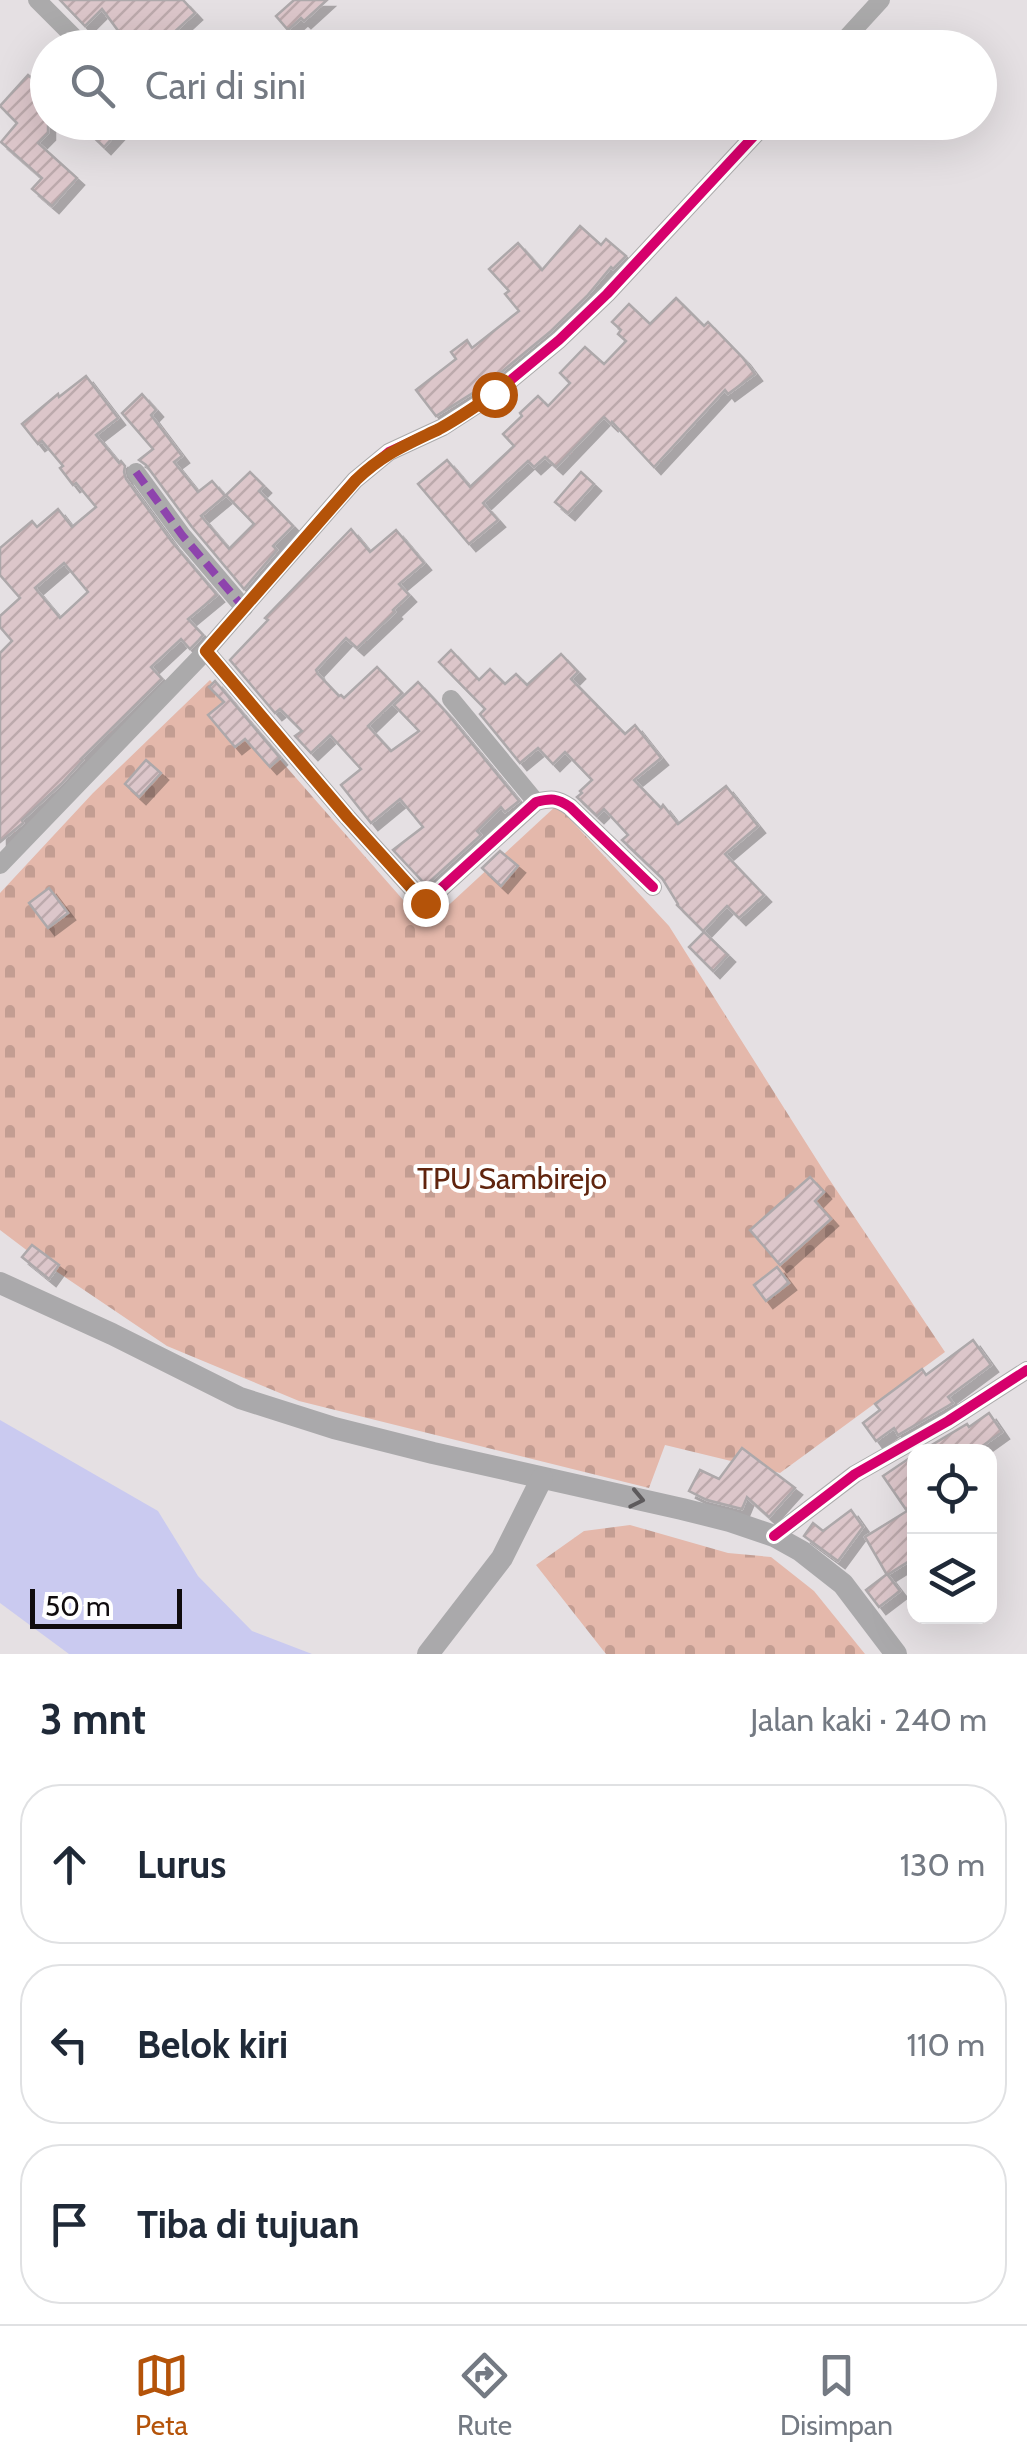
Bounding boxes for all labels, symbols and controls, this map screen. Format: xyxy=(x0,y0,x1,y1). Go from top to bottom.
search box xyxy=(30,30,997,140)
icon: search xyxy=(65,58,120,113)
text: Cari di sini xyxy=(145,62,306,109)
route start xyxy=(472,372,518,418)
route end xyxy=(403,881,449,927)
park label: TPU Sambirejo xyxy=(417,1160,607,1197)
map controls xyxy=(907,1444,997,1624)
button: locate xyxy=(907,1444,997,1534)
one-way arrow xyxy=(628,1487,645,1508)
button: layers xyxy=(907,1534,997,1624)
scale bar xyxy=(30,1584,182,1628)
text: 50 m xyxy=(45,1589,111,1623)
text: 3 mnt xyxy=(40,1693,146,1745)
text: Jalan kaki · 240 m xyxy=(750,1700,987,1739)
icon: ahead xyxy=(42,1837,97,1892)
text: Lurus xyxy=(137,1841,226,1888)
text: 130 m xyxy=(900,1845,985,1884)
icon: left xyxy=(42,2017,97,2072)
text: Belok kiri xyxy=(137,2021,288,2068)
text: 110 m xyxy=(907,2025,985,2064)
icon: arrive xyxy=(42,2197,97,2252)
text: Tiba di tujuan xyxy=(137,2201,359,2248)
tab: Peta xyxy=(134,2348,189,2442)
tab: Rute xyxy=(457,2348,512,2442)
tab: Disimpan xyxy=(780,2348,893,2442)

